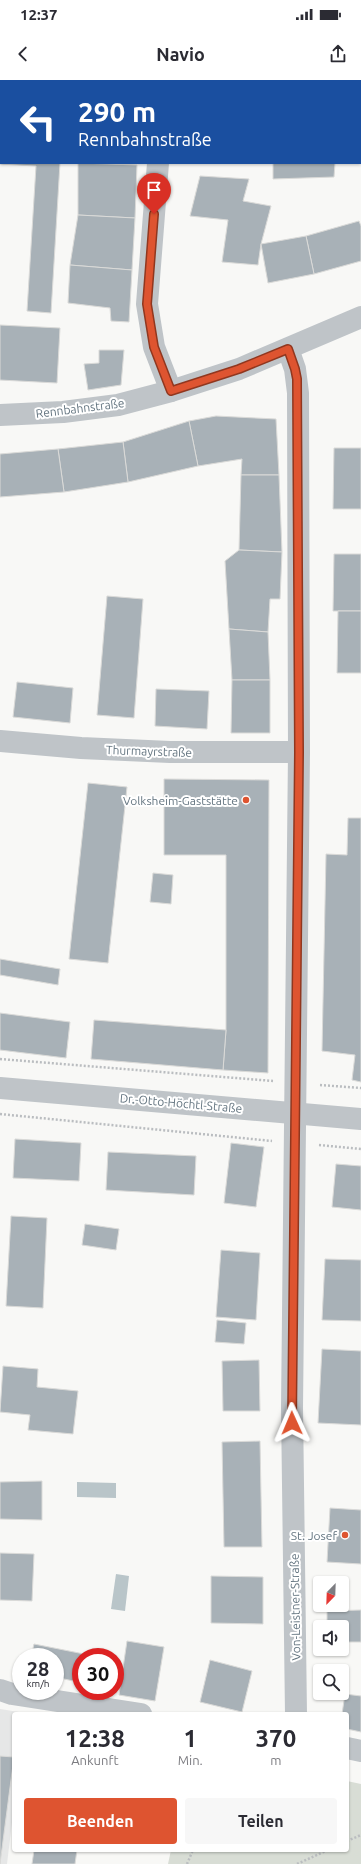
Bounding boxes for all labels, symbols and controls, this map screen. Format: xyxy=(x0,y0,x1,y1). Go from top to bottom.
text: 12:37 xyxy=(20,6,58,23)
icon: back xyxy=(12,43,34,65)
icon: share xyxy=(327,43,349,65)
text: Navio xyxy=(156,44,205,64)
icon: left xyxy=(12,96,64,148)
text: 290 m xyxy=(78,96,156,127)
text: Rennbahnstraße xyxy=(78,129,212,149)
pin xyxy=(137,173,171,214)
icon: arrive xyxy=(143,179,165,201)
street label: Rennbahnstraße xyxy=(35,396,125,420)
street label: Thurmayrstraße xyxy=(106,743,192,759)
place label: Volksheim-Gaststätte xyxy=(123,794,238,807)
marker: Volksheim-Gaststätte xyxy=(241,795,251,805)
street label: Dr.-Otto-Höchtl-Straße xyxy=(119,1091,243,1115)
position arrow xyxy=(271,1402,313,1444)
place label: St. Josef xyxy=(291,1529,337,1542)
marker: St. Josef xyxy=(340,1530,350,1540)
street label: Von-Leistner-Straße xyxy=(288,1553,302,1661)
north arrow xyxy=(313,1576,349,1612)
map controls xyxy=(313,1576,349,1700)
button: sound xyxy=(313,1620,349,1656)
speed limit sign: 30 xyxy=(72,1648,124,1700)
text: 28 xyxy=(27,1657,49,1680)
button: search xyxy=(313,1664,349,1700)
text: km/h xyxy=(26,1678,50,1689)
text: 12:38 xyxy=(65,1725,125,1752)
text: 1 xyxy=(183,1725,197,1752)
text: 370 xyxy=(256,1725,296,1752)
text: Ankunft xyxy=(71,1753,119,1767)
text: Min. xyxy=(178,1753,203,1767)
text: m xyxy=(270,1753,282,1767)
button: Beenden xyxy=(24,1798,177,1844)
button: Teilen xyxy=(185,1798,337,1844)

